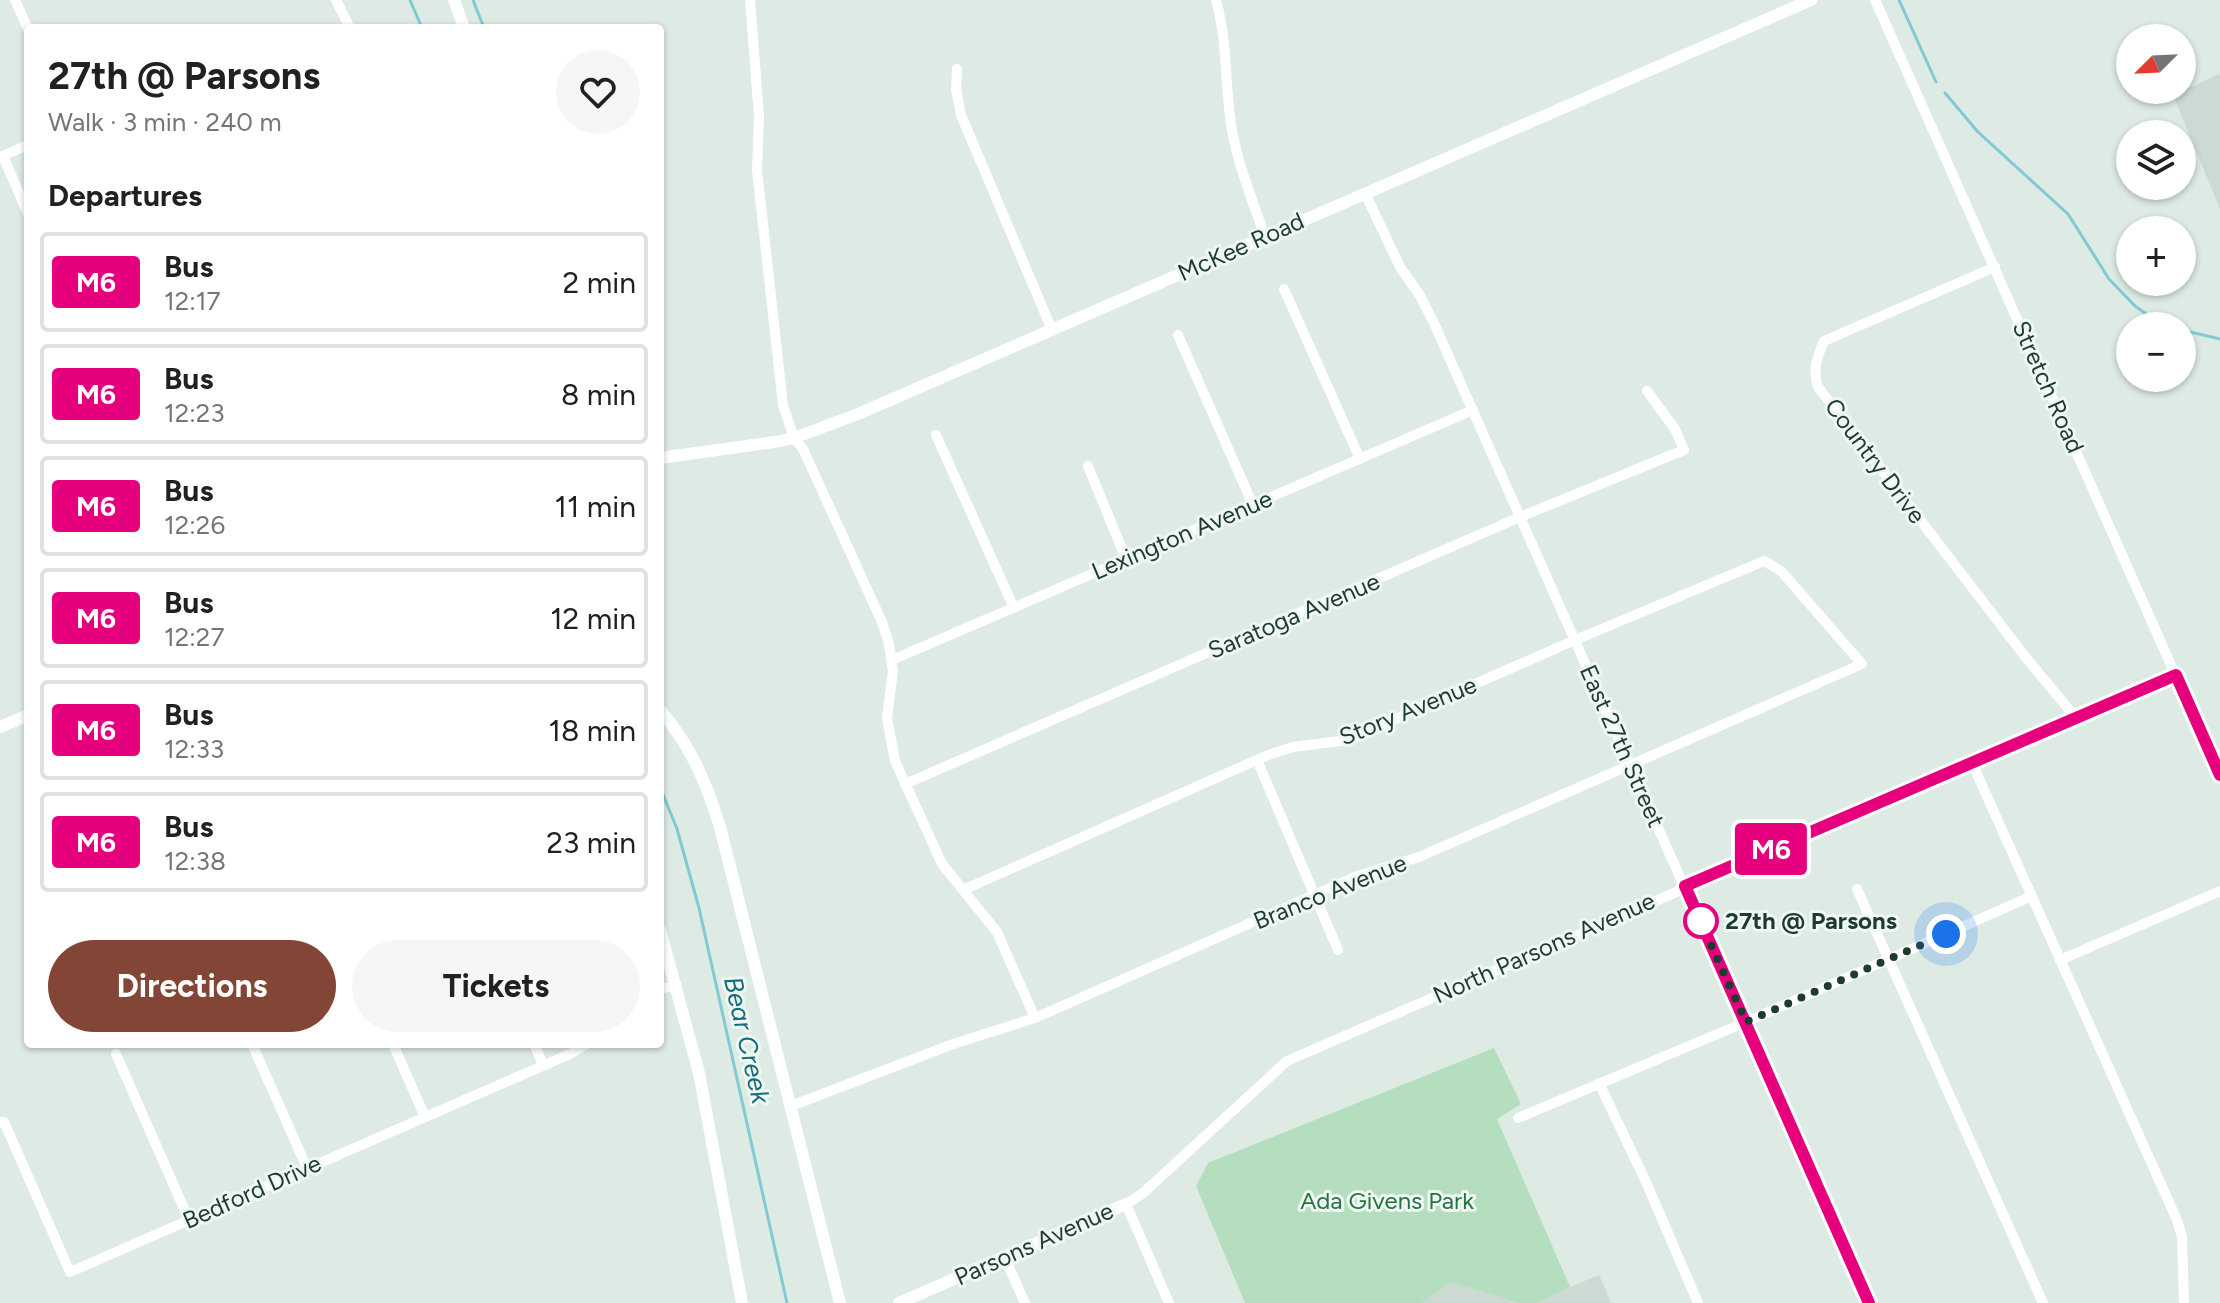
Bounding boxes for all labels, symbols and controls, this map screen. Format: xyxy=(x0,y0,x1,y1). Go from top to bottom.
north arrow xyxy=(2116,24,2196,104)
map controls xyxy=(2116,24,2196,392)
button: heart xyxy=(556,50,640,134)
text: 27th @ Parsons xyxy=(48,53,320,99)
text: Walk · 3 min · 240 m xyxy=(48,106,282,138)
button: layers xyxy=(2116,120,2196,200)
text: Departures xyxy=(48,177,202,214)
street label: McKee Road xyxy=(1173,206,1308,287)
button: + xyxy=(2116,216,2196,296)
text: Bus xyxy=(164,248,213,285)
text: 2 min xyxy=(563,264,636,301)
text: M6 xyxy=(76,265,116,299)
text: 12:17 xyxy=(164,285,221,317)
button: − xyxy=(2116,312,2196,392)
street label: Stretch Road xyxy=(2006,316,2090,457)
text: Bus xyxy=(164,360,213,397)
text: 8 min xyxy=(561,376,636,413)
text: M6 xyxy=(76,377,116,411)
street label: Country Drive xyxy=(1819,392,1932,529)
text: 12:23 xyxy=(164,397,225,429)
text: Bus xyxy=(164,472,213,509)
street label: Lexington Avenue xyxy=(1087,483,1276,586)
text: 11 min xyxy=(555,488,636,525)
text: M6 xyxy=(76,489,116,523)
text: 12:26 xyxy=(164,509,225,541)
street label: Saratoga Avenue xyxy=(1204,566,1384,665)
text: Bus xyxy=(164,584,213,621)
text: 12 min xyxy=(550,600,636,637)
text: M6 xyxy=(76,601,116,635)
text: 12:27 xyxy=(164,621,224,653)
street label: East 27th Street xyxy=(1574,660,1671,831)
street label: Story Avenue xyxy=(1335,670,1481,751)
text: Bus xyxy=(164,696,213,733)
text: 18 min xyxy=(549,712,636,749)
text: M6 xyxy=(76,713,116,747)
text: 12:33 xyxy=(164,733,224,765)
text: Bus xyxy=(164,808,213,845)
line badge: M6 xyxy=(1735,823,1807,875)
text: 23 min xyxy=(546,824,636,861)
text: M6 xyxy=(76,825,116,859)
text: M6 xyxy=(1751,832,1791,866)
text: 12:38 xyxy=(164,845,226,877)
street label: Branco Avenue xyxy=(1249,848,1411,935)
street label: North Parsons Avenue xyxy=(1428,886,1659,1010)
marker: 27th @ Parsons xyxy=(1684,904,1718,938)
place label: 27th @ Parsons xyxy=(1725,906,1897,935)
your location xyxy=(1926,914,1966,954)
button: Directions xyxy=(48,940,336,1032)
button: Tickets xyxy=(352,940,640,1032)
water label: Bear Creek xyxy=(717,973,777,1108)
street label: Bedford Drive xyxy=(178,1148,325,1235)
park label: Ada Givens Park xyxy=(1300,1186,1474,1215)
street label: Parsons Avenue xyxy=(950,1196,1118,1292)

